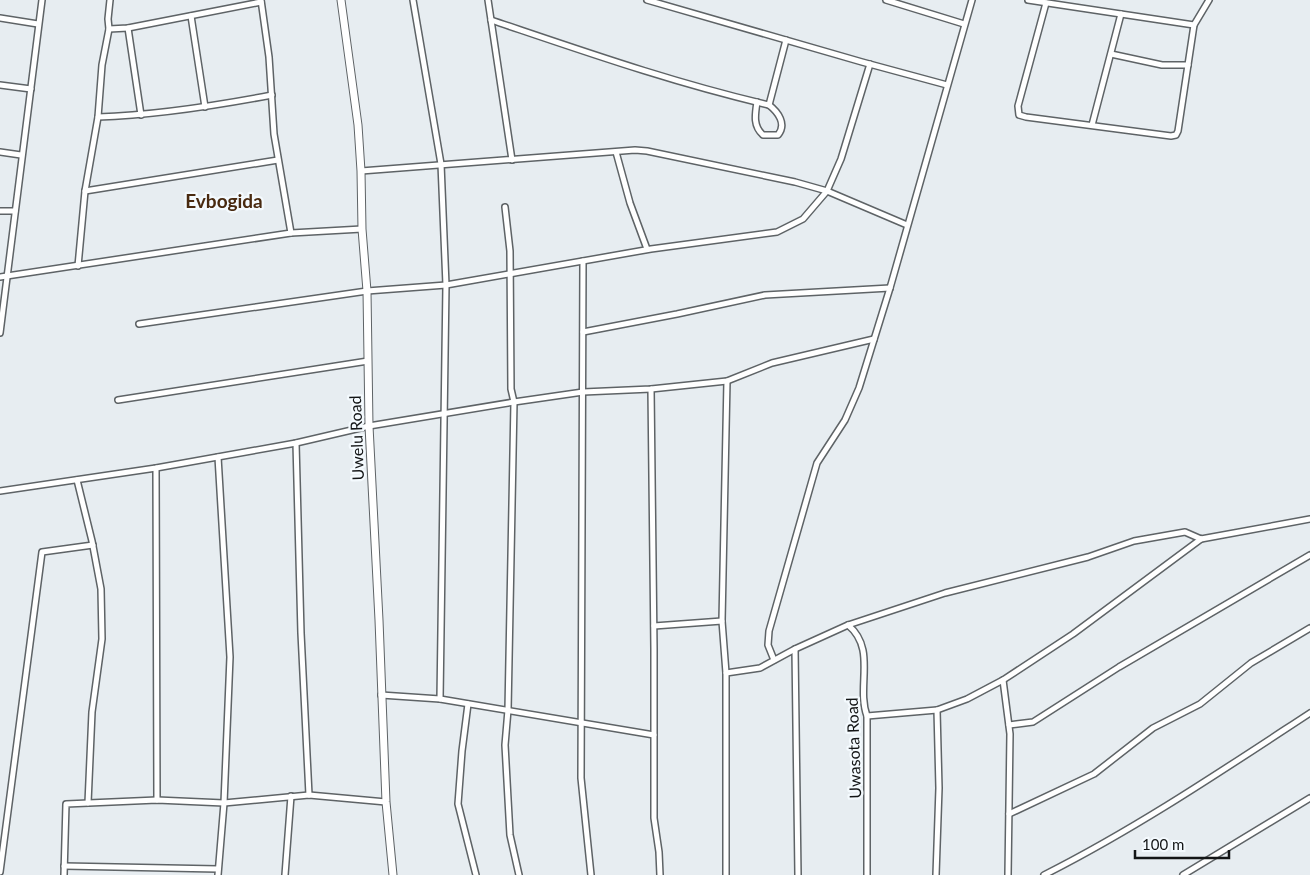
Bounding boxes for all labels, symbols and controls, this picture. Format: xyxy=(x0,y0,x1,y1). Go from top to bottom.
district label: Evbogida xyxy=(185,189,263,212)
street label: Uwelu Road xyxy=(345,395,367,481)
street label: Uwasota Road xyxy=(842,697,864,799)
scale bar xyxy=(1135,828,1229,860)
text: 100 m xyxy=(1142,835,1184,853)

